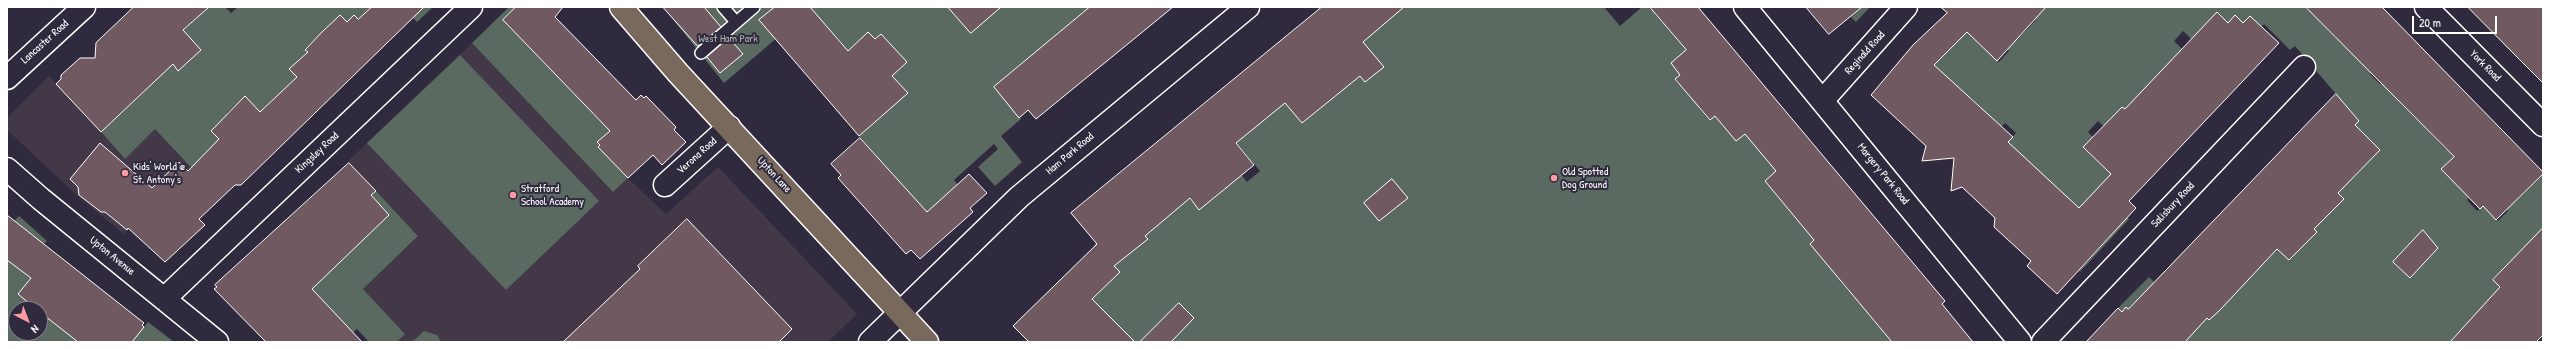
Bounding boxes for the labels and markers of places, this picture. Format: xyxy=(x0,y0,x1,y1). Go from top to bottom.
place label: Kids' World @ St. Antony's xyxy=(133,160,185,186)
place label: Old Spotted Dog Ground xyxy=(1562,165,1608,191)
marker: Kids' World @ St. Antony's xyxy=(120,168,130,178)
marker: Old Spotted Dog Ground xyxy=(1549,173,1559,183)
place label: Stratford School Academy xyxy=(521,182,584,208)
marker: Stratford School Academy xyxy=(508,190,518,200)

